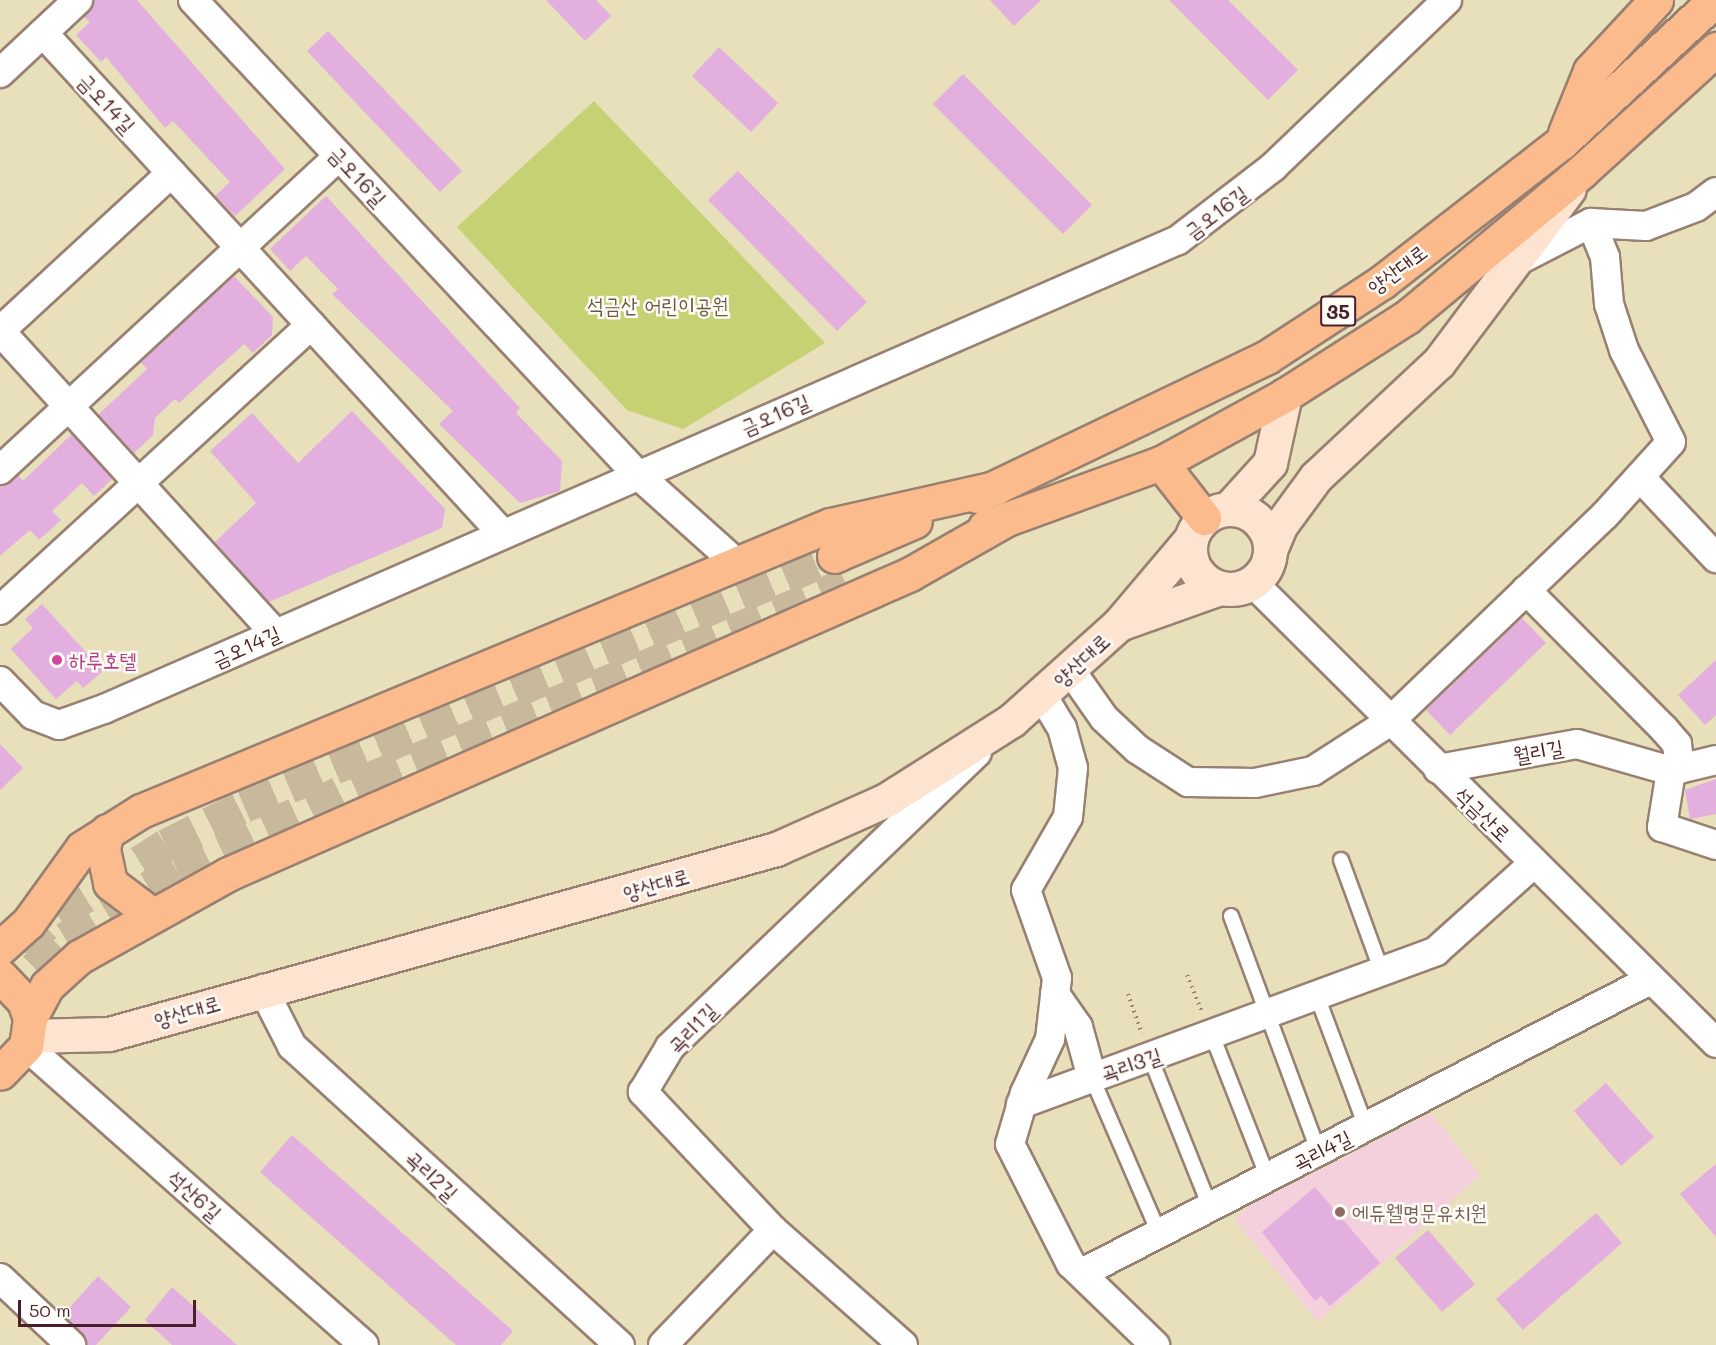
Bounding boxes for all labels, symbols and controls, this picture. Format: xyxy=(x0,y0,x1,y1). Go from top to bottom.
street label: 금오14길 xyxy=(73,68,141,138)
street label: 금오16길 xyxy=(324,141,392,211)
street label: 금오16길 xyxy=(1179,180,1253,244)
street label: 양산대로 xyxy=(1362,239,1432,299)
park label: 석금산 어린이공원 xyxy=(587,292,729,318)
road number: 35 xyxy=(1320,294,1356,328)
street label: 금오16길 xyxy=(737,388,813,440)
street label: 금오14길 xyxy=(208,620,284,672)
street label: 양산대로 xyxy=(1048,628,1114,692)
place label: 하루호텔 xyxy=(69,647,137,673)
marker: 하루호텔 xyxy=(50,653,64,667)
street label: 월리길 xyxy=(1511,734,1565,768)
street label: 석금산로 xyxy=(1450,781,1516,847)
street label: 양산대로 xyxy=(620,863,692,905)
street label: 양산대로 xyxy=(151,990,223,1032)
street label: 곡리1길 xyxy=(662,998,722,1058)
street label: 곡리3길 xyxy=(1097,1042,1165,1086)
street label: 곡리4길 xyxy=(1288,1124,1356,1176)
street label: 곡리2길 xyxy=(401,1145,463,1205)
street label: 석산6길 xyxy=(163,1164,227,1226)
place label: 에듀웰명문유치원 xyxy=(1352,1199,1487,1225)
marker: 에듀웰명문유치원 xyxy=(1333,1205,1347,1219)
scale bar xyxy=(21,1288,200,1326)
text: 50 m xyxy=(29,1298,71,1322)

